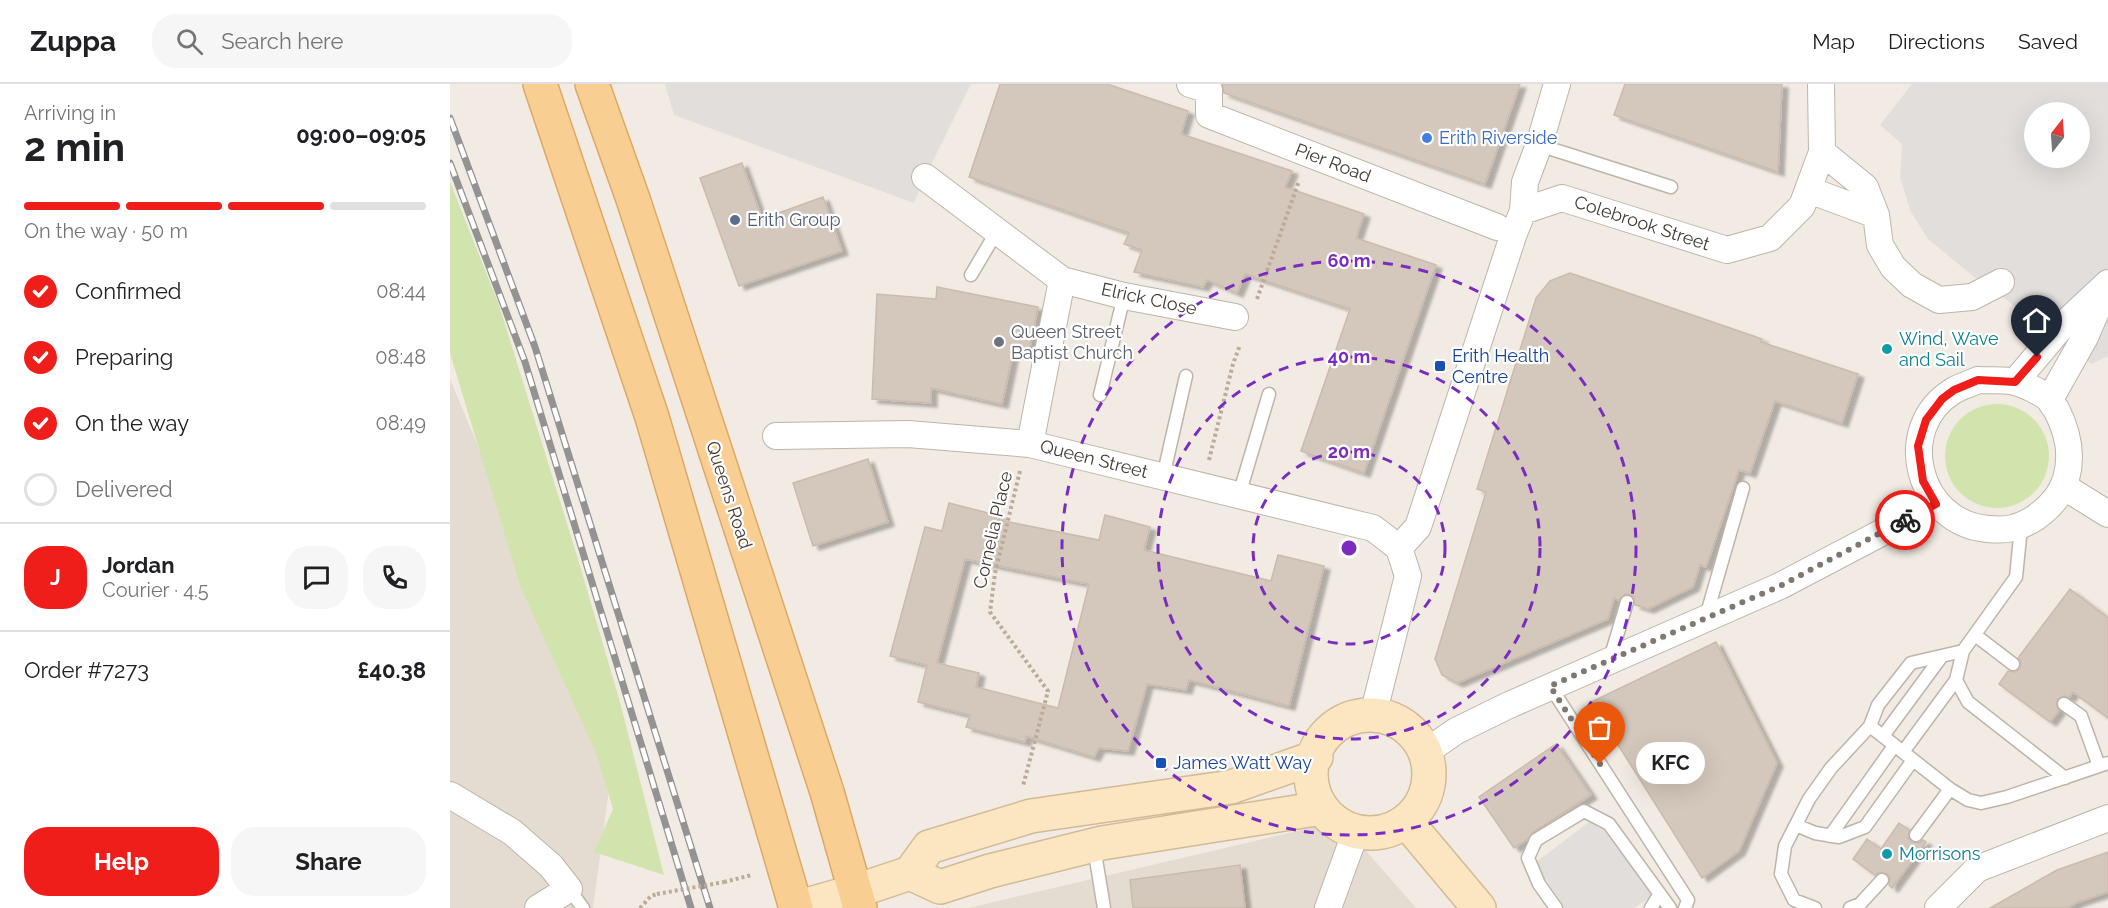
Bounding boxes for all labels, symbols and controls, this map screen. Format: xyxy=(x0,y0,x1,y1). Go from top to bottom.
search box xyxy=(152,14,572,68)
text: Zuppa xyxy=(30,25,116,58)
icon: search xyxy=(173,25,206,58)
text: Search here xyxy=(221,28,343,54)
text: Map xyxy=(1812,29,1855,54)
text: Directions xyxy=(1888,29,1985,54)
text: Saved xyxy=(2018,29,2078,54)
text: Arriving in xyxy=(24,101,116,125)
north arrow xyxy=(2024,102,2090,168)
map controls xyxy=(2024,102,2090,168)
text: 09:00–09:05 xyxy=(296,122,426,148)
text: 2 min xyxy=(24,124,125,170)
place label: Erith Riverside xyxy=(1439,127,1558,148)
marker: Erith Riverside xyxy=(1420,131,1434,145)
street label: Pier Road xyxy=(1292,139,1374,187)
street label: Colebrook Street xyxy=(1572,191,1713,254)
place label: Erith Group xyxy=(747,209,841,230)
marker: Erith Group xyxy=(728,213,742,227)
text: On the way · 50 m xyxy=(24,219,188,243)
text: 60 m xyxy=(1327,250,1371,271)
icon: check xyxy=(24,275,57,308)
text: Confirmed xyxy=(75,278,182,304)
street label: Elrick Close xyxy=(1099,278,1199,319)
text: 08:44 xyxy=(376,279,426,303)
pin xyxy=(2011,295,2062,357)
icon: home xyxy=(2020,304,2053,337)
place label: Queen Street Baptist Church xyxy=(1011,321,1133,363)
place label: Wind, Wave and Sail xyxy=(1899,328,1999,370)
marker: Queen Street Baptist Church xyxy=(992,335,1006,349)
icon: check xyxy=(24,341,57,374)
marker: Wind, Wave and Sail xyxy=(1880,342,1894,356)
text: Preparing xyxy=(75,344,173,370)
text: 08:48 xyxy=(375,345,426,369)
place label: Erith Health Centre xyxy=(1452,345,1549,387)
text: 40 m xyxy=(1328,346,1370,367)
marker: Erith Health Centre xyxy=(1433,359,1447,373)
icon: check xyxy=(24,407,57,440)
text: On the way xyxy=(75,410,189,436)
text: 08:49 xyxy=(376,411,426,435)
street label: Queen Street xyxy=(1038,435,1150,482)
street label: Queens Road xyxy=(702,438,757,551)
text: 20 m xyxy=(1328,441,1370,462)
street label: Cornelia Place xyxy=(969,469,1016,591)
text: Delivered xyxy=(75,476,173,502)
courier xyxy=(1875,490,1935,550)
icon: bike xyxy=(1889,504,1922,537)
centre of rings xyxy=(1339,538,1359,558)
button: chat xyxy=(285,546,348,609)
button: phone xyxy=(363,546,426,609)
text: Jordan xyxy=(102,552,174,578)
text: J xyxy=(50,564,61,590)
text: Courier · 4.5 xyxy=(102,578,209,602)
text: Order #7273 xyxy=(24,657,149,683)
text: £40.38 xyxy=(357,657,426,683)
pin xyxy=(1574,702,1625,764)
icon: bag xyxy=(1583,711,1616,744)
callout: KFC xyxy=(1636,743,1705,785)
text: KFC xyxy=(1651,751,1690,775)
place label: James Watt Way xyxy=(1173,752,1312,773)
marker: James Watt Way xyxy=(1154,756,1168,770)
button: Help xyxy=(24,827,219,896)
button: Share xyxy=(231,827,426,896)
place label: Morrisons xyxy=(1899,843,1981,864)
marker: Morrisons xyxy=(1880,847,1894,861)

